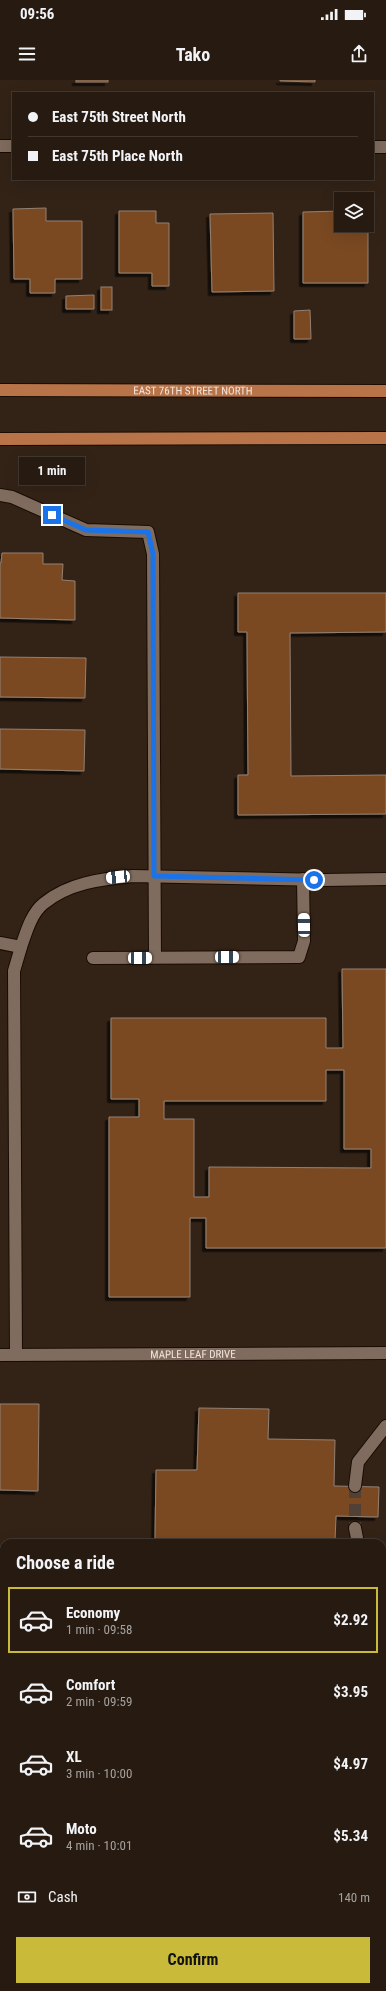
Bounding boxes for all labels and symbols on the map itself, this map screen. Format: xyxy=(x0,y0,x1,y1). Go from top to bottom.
street label: EAST 76TH STREET NORTH xyxy=(133,384,253,397)
callout: 1 min xyxy=(19,457,85,485)
route end xyxy=(43,506,61,524)
car xyxy=(105,870,131,884)
route start xyxy=(305,871,323,889)
car xyxy=(298,913,310,937)
car xyxy=(215,951,239,963)
car xyxy=(128,952,152,964)
street label: MAPLE LEAF DRIVE xyxy=(150,1347,236,1361)

